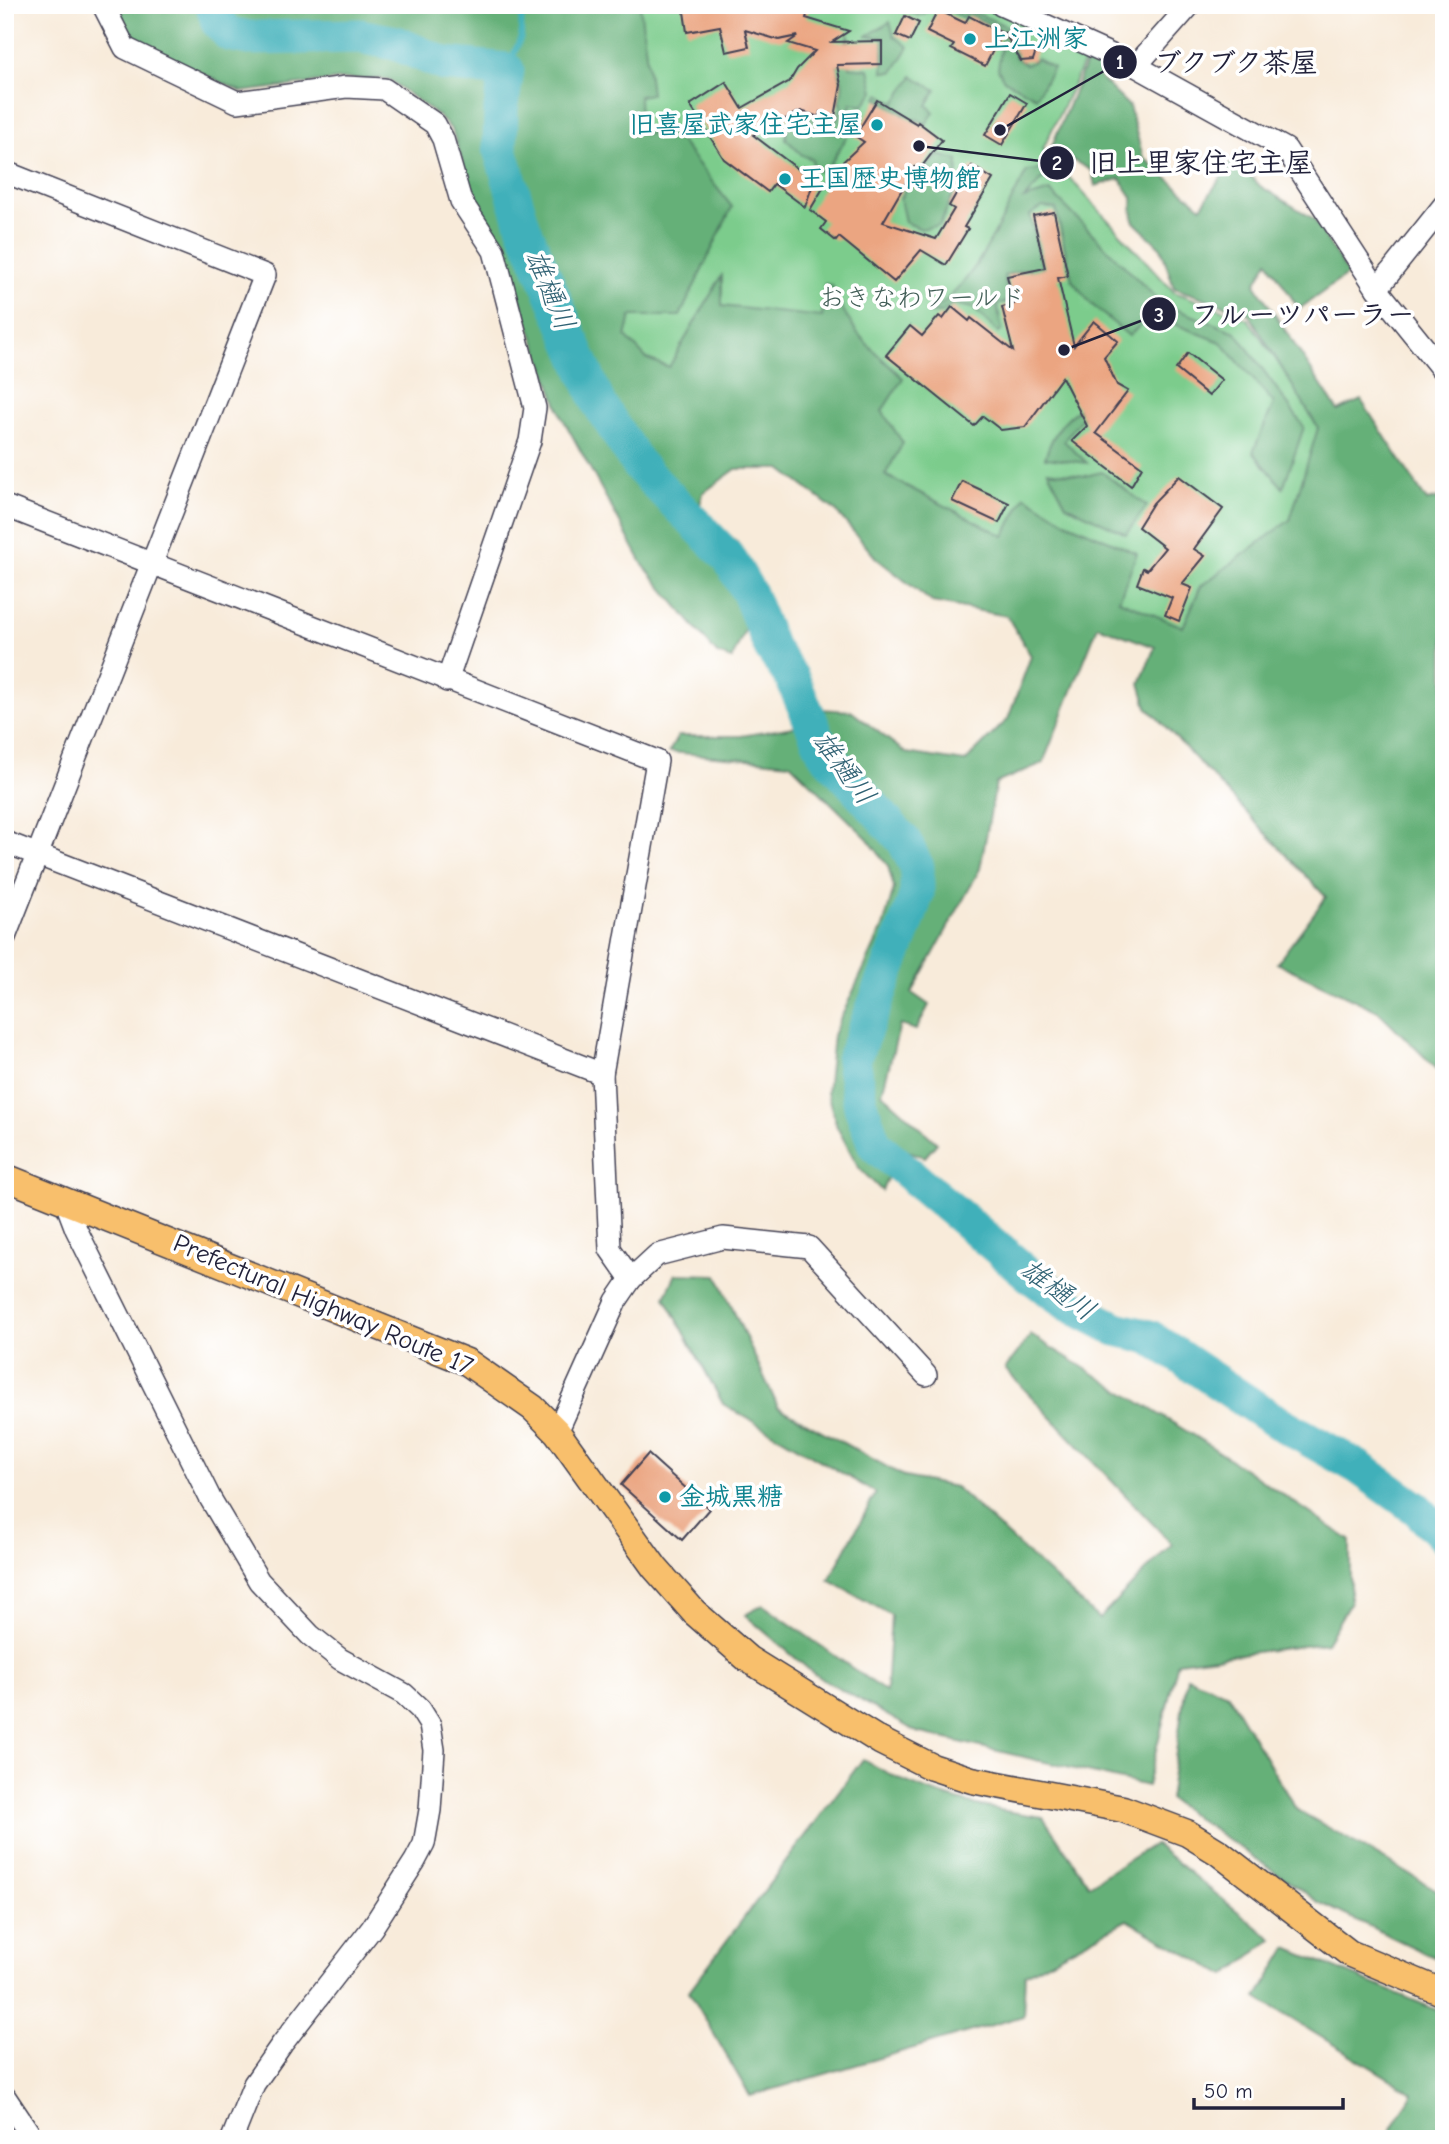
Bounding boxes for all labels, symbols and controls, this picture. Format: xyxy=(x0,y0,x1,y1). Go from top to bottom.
place label: 上江洲家 xyxy=(984,24,1088,54)
marker: 上江洲家 xyxy=(962,31,978,47)
callout: ブクブク茶屋 xyxy=(1103,37,1334,86)
text: ブクブク茶屋 xyxy=(1154,47,1318,79)
text: 1 xyxy=(1116,50,1124,74)
place label: 旧喜屋武家住宅主屋 xyxy=(629,110,863,140)
marker: 旧喜屋武家住宅主屋 xyxy=(869,117,885,133)
callout: 旧上里家住宅主屋 xyxy=(1040,138,1327,187)
text: 旧上里家住宅主屋 xyxy=(1089,147,1313,179)
text: 2 xyxy=(1052,151,1062,175)
place label: 王国歴史博物館 xyxy=(799,164,981,194)
marker: 王国歴史博物館 xyxy=(777,171,793,187)
water label: 雄樋川 xyxy=(519,245,581,335)
park label: おきなわワールド xyxy=(819,283,1025,313)
callout: フルーツパーラー xyxy=(1142,290,1430,339)
text: フルーツパーラー xyxy=(1191,299,1415,331)
text: 3 xyxy=(1154,303,1164,327)
water label: 雄樋川 xyxy=(806,725,882,811)
street label: Prefectural Highway Route 17 xyxy=(169,1228,477,1382)
water label: 雄樋川 xyxy=(1014,1253,1102,1327)
place label: 金城黒糖 xyxy=(679,1482,783,1512)
marker: 金城黒糖 xyxy=(657,1489,673,1505)
scale bar xyxy=(1194,2067,1342,2111)
text: 50 m xyxy=(1204,2079,1253,2103)

